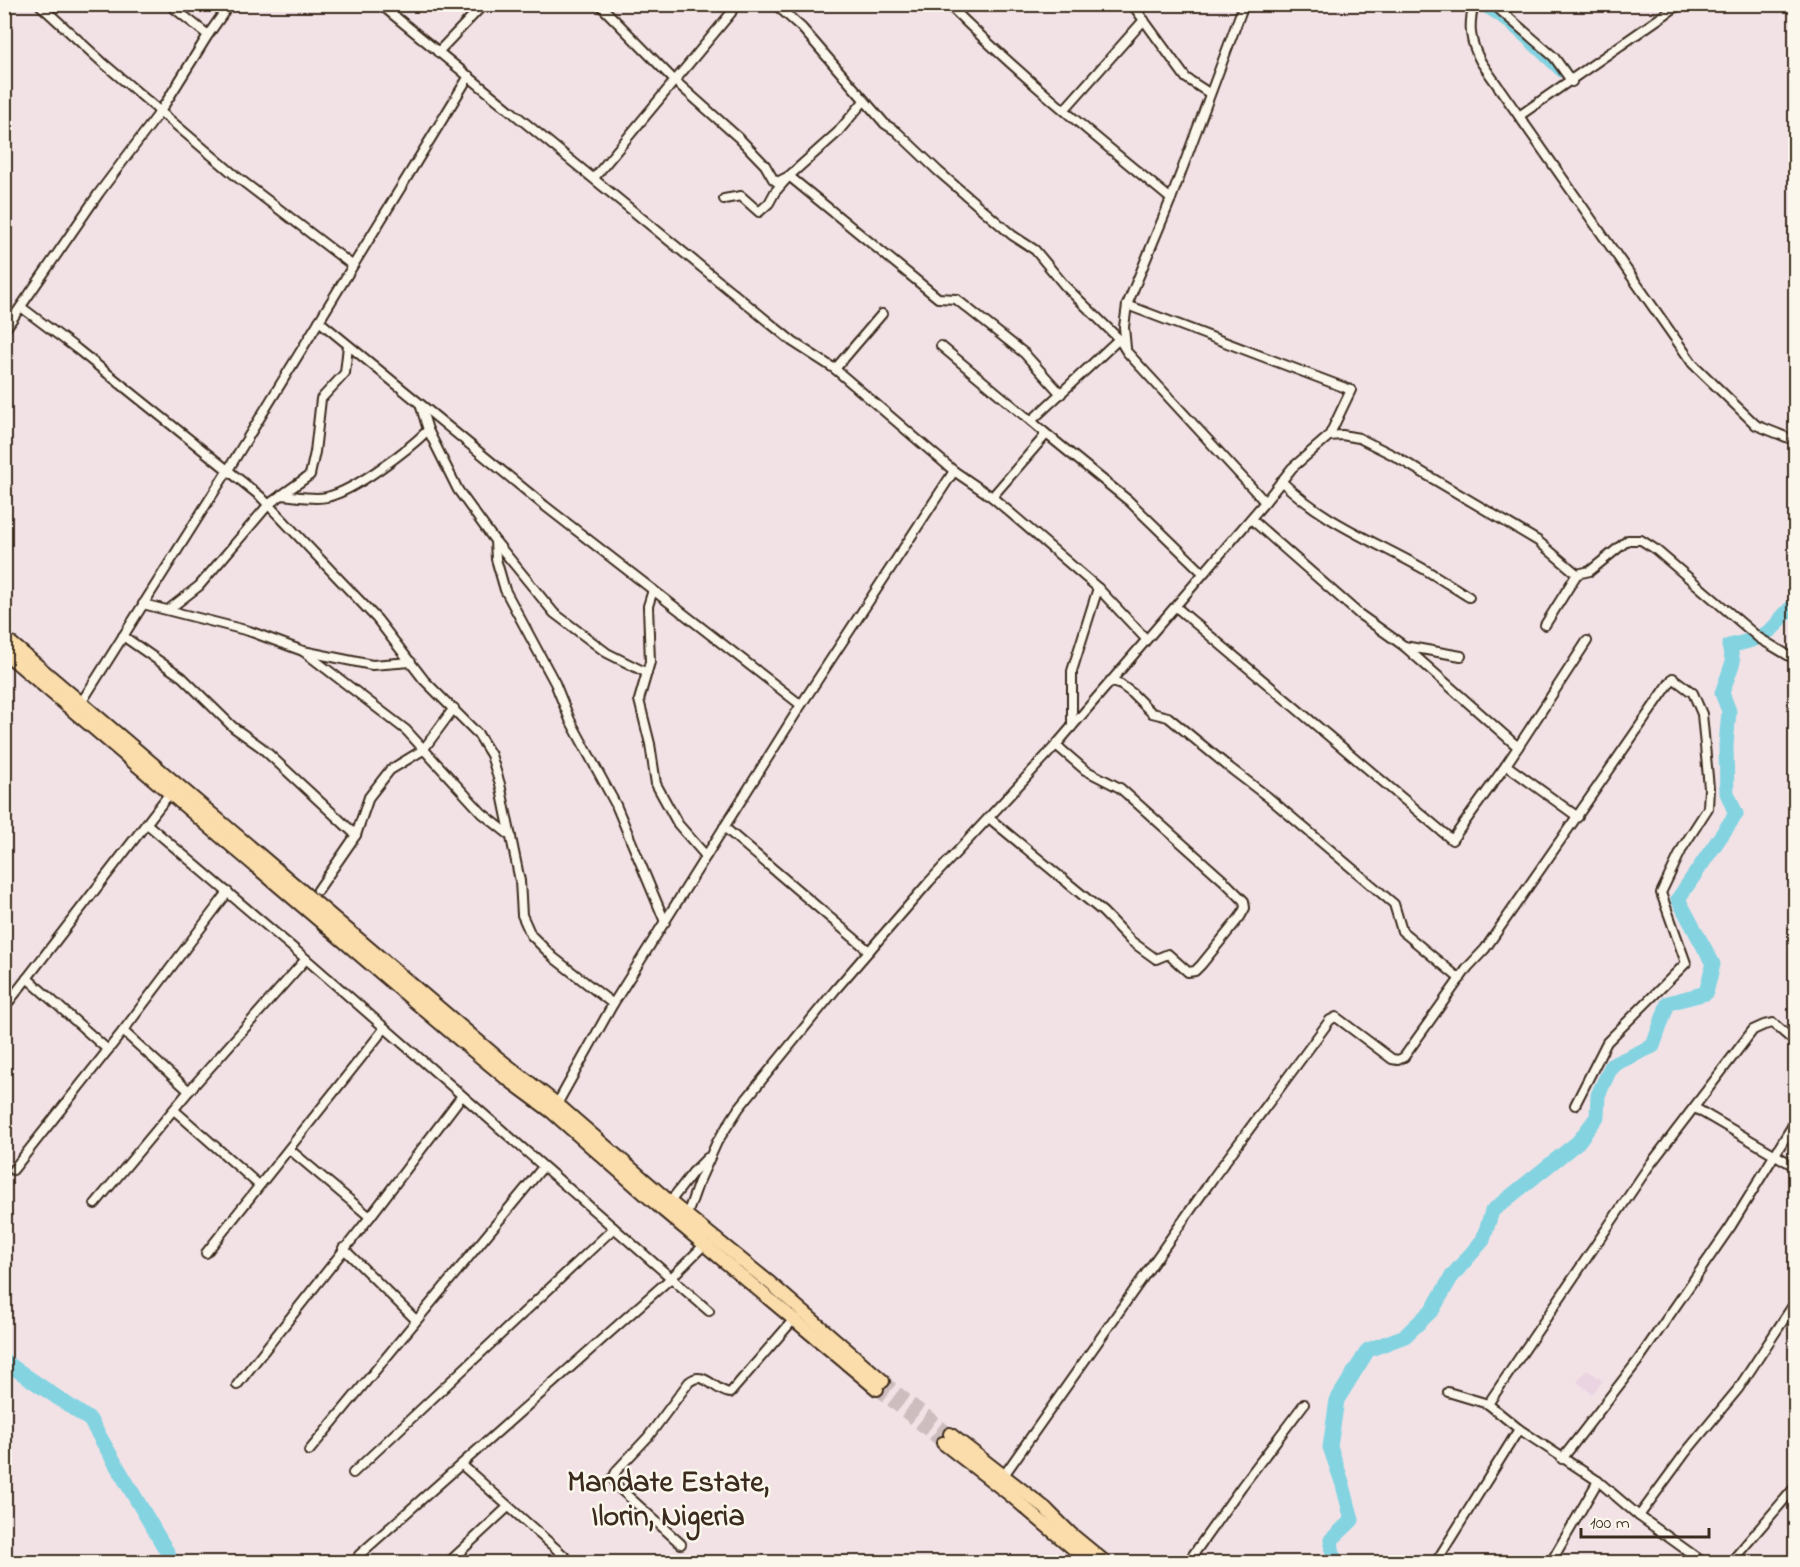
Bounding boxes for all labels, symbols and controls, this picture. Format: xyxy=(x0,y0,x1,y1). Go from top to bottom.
district label: Mandate Estate, Ilorin, Nigeria xyxy=(567,1462,769,1541)
scale bar xyxy=(1581,1501,1708,1539)
text: 100 m xyxy=(1590,1511,1630,1537)

